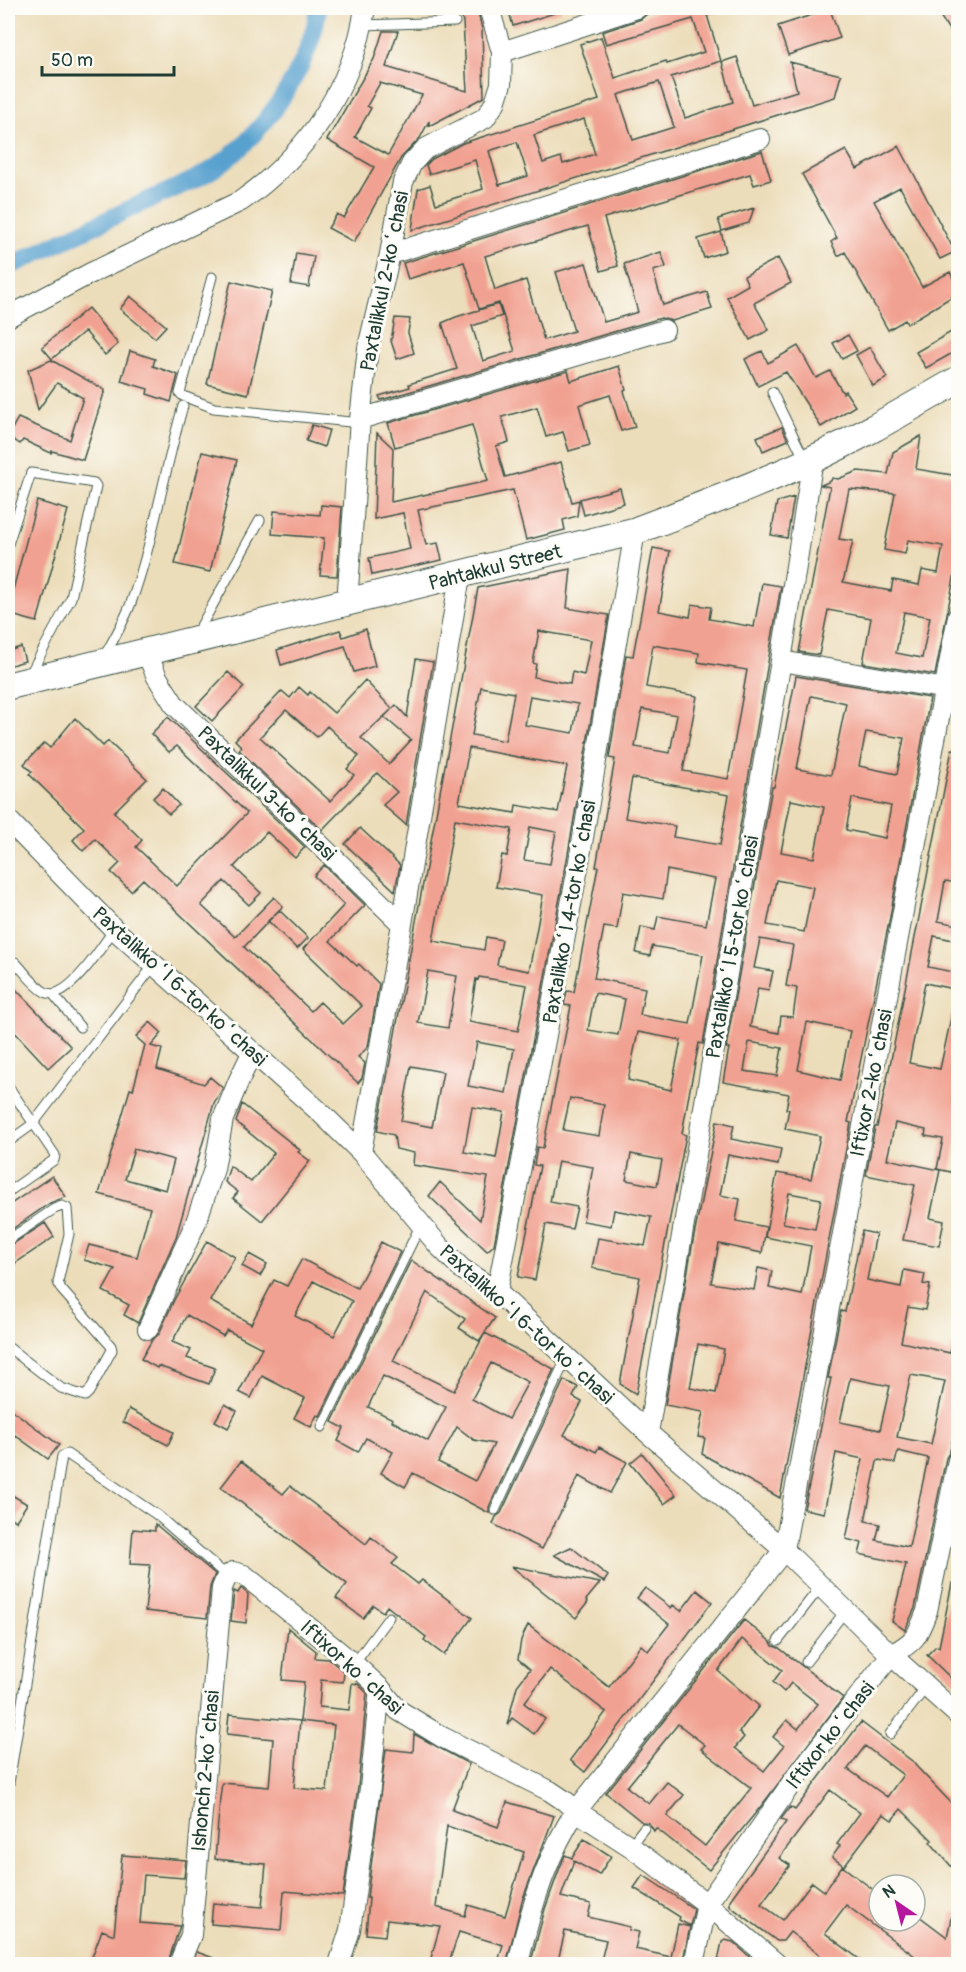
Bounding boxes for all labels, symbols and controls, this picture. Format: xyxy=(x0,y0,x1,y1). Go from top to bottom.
scale bar xyxy=(42,39,174,77)
text: 50 m xyxy=(51,49,93,72)
street label: Paxtalikkul 2-koʻchasi xyxy=(355,189,414,373)
street label: Pahtakkul Street xyxy=(426,539,565,596)
street label: Paxtalikkul 3-koʻchasi xyxy=(192,721,341,866)
street label: Paxtalikkoʻl 4-tor koʻchasi xyxy=(538,798,601,1026)
street label: Paxtalikkoʻl 5-tor koʻchasi xyxy=(701,834,764,1060)
street label: Paxtalikkoʻl 6-tor koʻchasi xyxy=(87,901,272,1071)
street label: Iftixor 2-koʻchasi xyxy=(845,1007,898,1159)
street label: Paxtalikkoʻl 6-tor koʻchasi xyxy=(434,1239,619,1409)
street label: Iftixor koʻchasi xyxy=(295,1615,408,1720)
street label: Iftixor koʻchasi xyxy=(781,1676,880,1794)
street label: Ishonch 2-koʻchasi xyxy=(186,1689,225,1853)
north arrow xyxy=(867,1873,927,1933)
text: N xyxy=(879,1880,899,1903)

